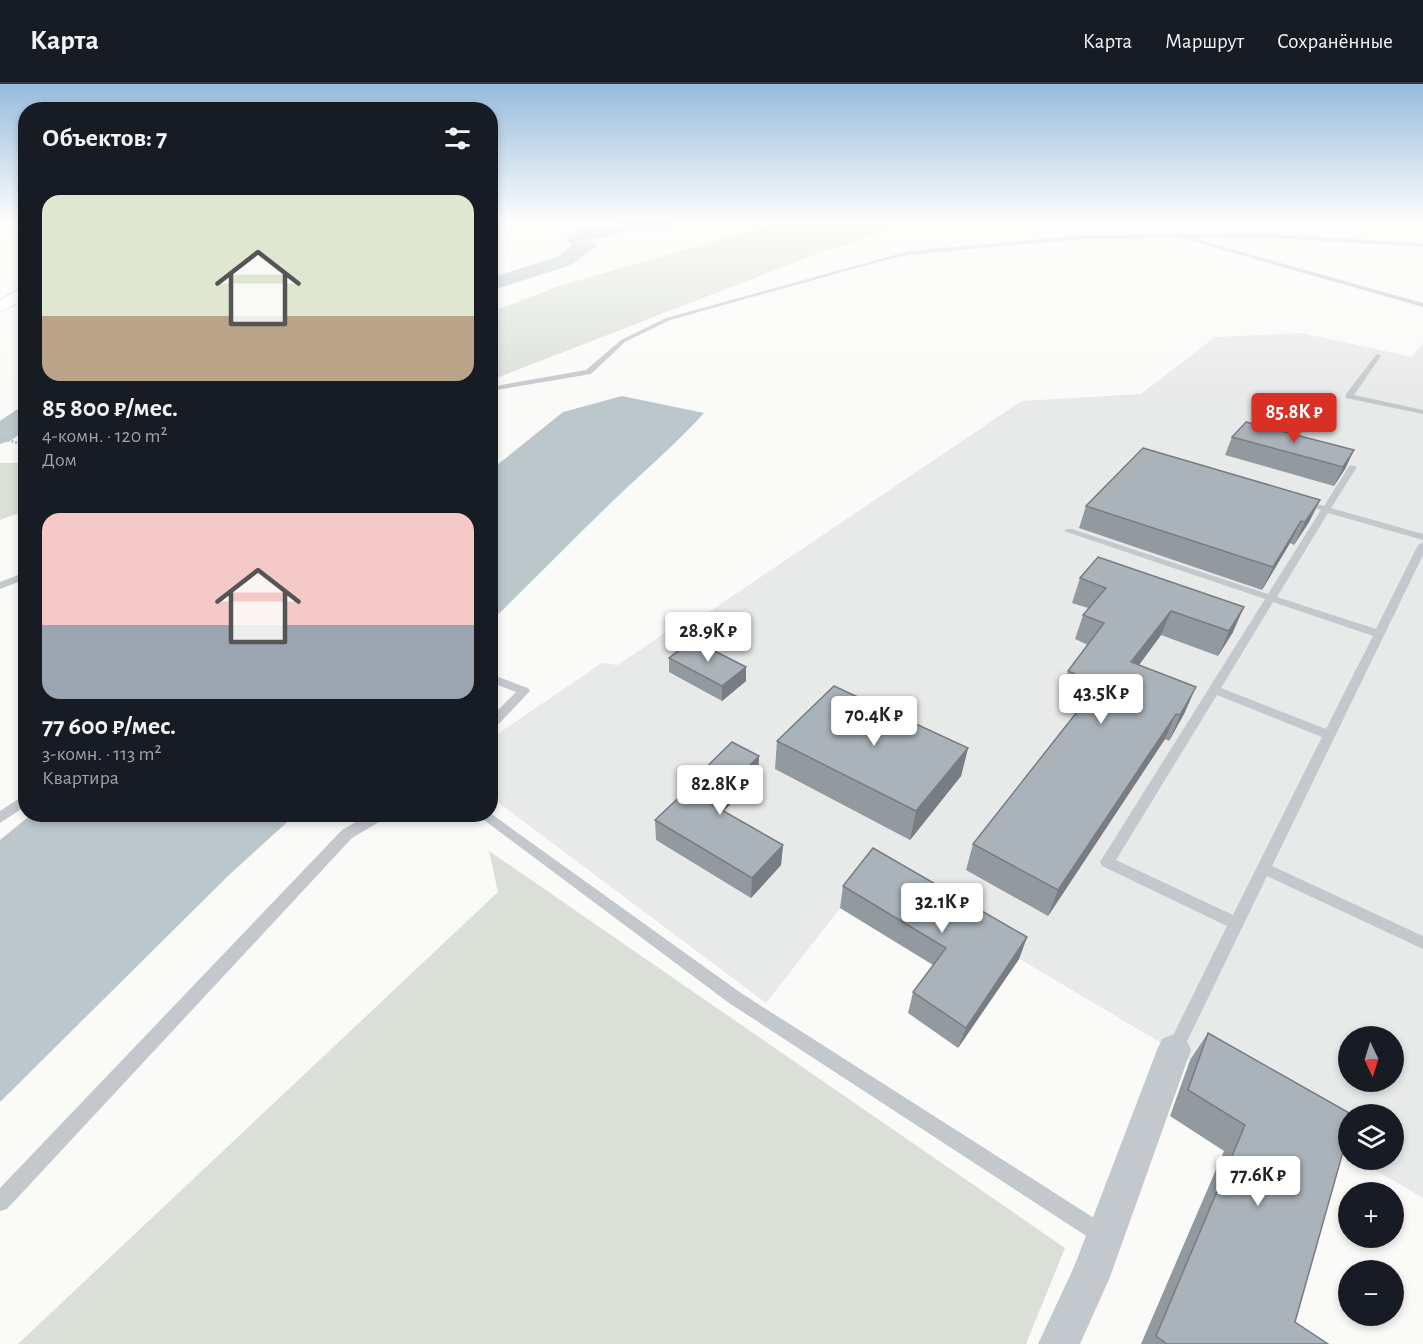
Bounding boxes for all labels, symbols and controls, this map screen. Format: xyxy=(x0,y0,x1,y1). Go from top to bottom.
text: Карта xyxy=(30,27,99,55)
text: Карта xyxy=(1083,31,1132,52)
text: Маршрут xyxy=(1165,31,1244,52)
text: Сохранённые xyxy=(1277,31,1393,52)
icon: filters xyxy=(441,122,474,155)
text: Объектов: 7 xyxy=(42,125,167,151)
icon: home xyxy=(204,234,312,342)
pin: 85.8K ₽ xyxy=(1239,393,1349,444)
text: 85 800 ₽/мес. xyxy=(42,395,178,421)
text: 85.8K ₽ xyxy=(1266,402,1323,422)
text: 4-комн. · 120 m² xyxy=(42,426,168,446)
text: Дом xyxy=(42,450,77,470)
icon: home xyxy=(204,552,312,660)
pin: 28.9K ₽ xyxy=(653,612,763,663)
text: 28.9K ₽ xyxy=(679,621,737,641)
pin: 43.5K ₽ xyxy=(1046,674,1156,725)
text: 43.5K ₽ xyxy=(1073,683,1129,703)
pin: 70.4K ₽ xyxy=(819,696,929,747)
text: 70.4K ₽ xyxy=(845,705,903,725)
text: 77 600 ₽/мес. xyxy=(42,713,176,739)
text: 3-комн. · 113 m² xyxy=(42,744,162,764)
pin: 82.8K ₽ xyxy=(665,765,775,816)
text: Квартира xyxy=(42,768,119,788)
text: 82.8K ₽ xyxy=(691,774,749,794)
pin: 32.1K ₽ xyxy=(887,883,997,934)
text: 32.1K ₽ xyxy=(915,892,969,912)
north arrow xyxy=(1338,1026,1404,1092)
map controls xyxy=(1338,1026,1404,1326)
button: layers xyxy=(1338,1104,1404,1170)
pin: 77.6K ₽ xyxy=(1203,1156,1313,1207)
text: 77.6K ₽ xyxy=(1230,1165,1286,1185)
button: + xyxy=(1338,1182,1404,1248)
button: − xyxy=(1338,1260,1404,1326)

